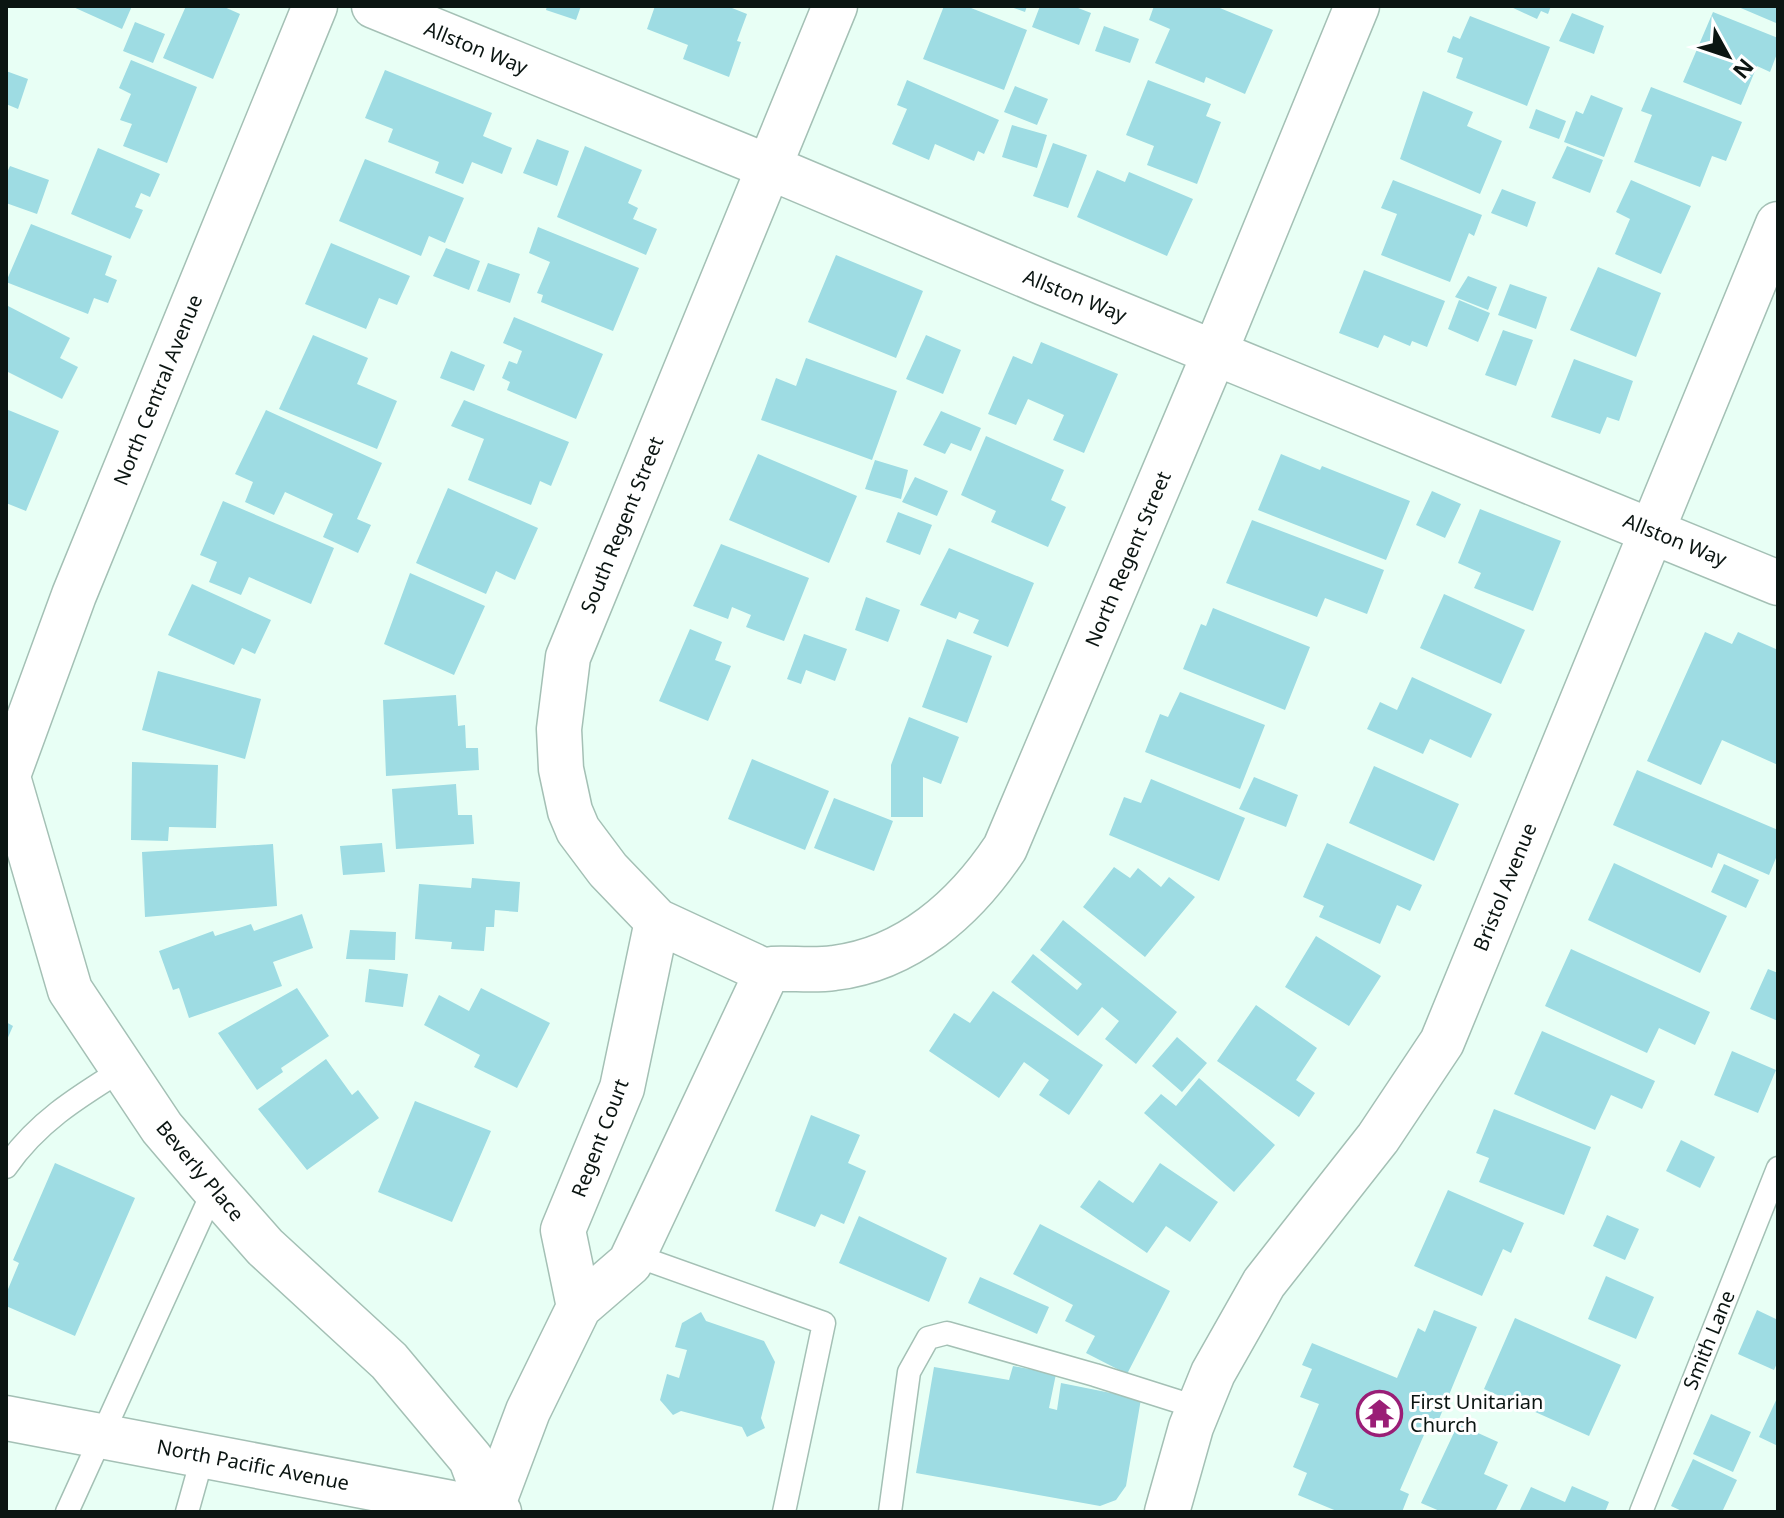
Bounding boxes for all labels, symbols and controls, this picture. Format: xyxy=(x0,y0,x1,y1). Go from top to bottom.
street label: Allston Way xyxy=(421,15,533,81)
north arrow xyxy=(1688,16,1768,96)
text: N xyxy=(1727,53,1761,86)
street label: Allston Way xyxy=(1020,263,1132,329)
street label: North Central Avenue xyxy=(107,290,208,489)
street label: South Regent Street xyxy=(574,433,669,617)
street label: North Regent Street xyxy=(1078,467,1177,651)
street label: Allston Way xyxy=(1620,507,1732,573)
street label: Bristol Avenue xyxy=(1467,819,1543,955)
street label: Regent Court xyxy=(565,1075,634,1201)
street label: Beverly Place xyxy=(150,1115,250,1227)
street label: Smith Lane xyxy=(1676,1286,1741,1394)
place label: First Unitarian Church xyxy=(1410,1388,1543,1438)
temple icon: First Unitarian Church xyxy=(1355,1389,1403,1437)
street label: North Pacific Avenue xyxy=(155,1433,352,1496)

